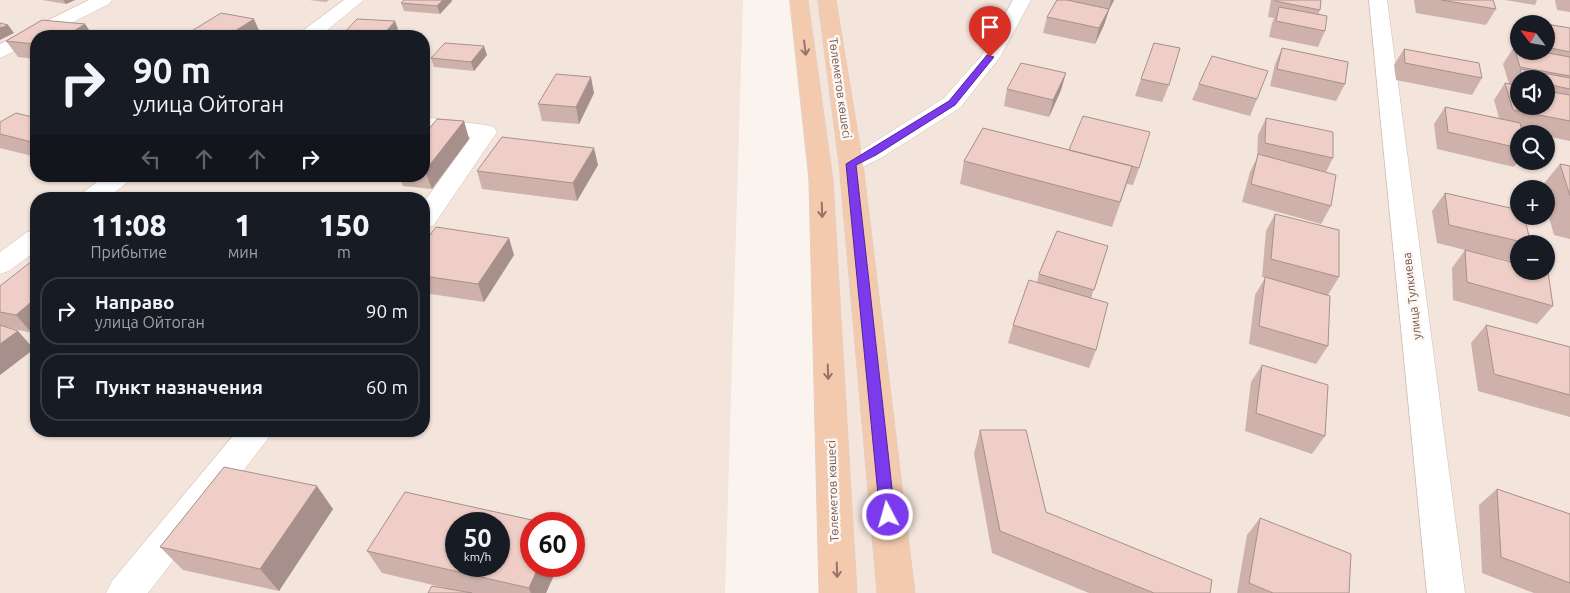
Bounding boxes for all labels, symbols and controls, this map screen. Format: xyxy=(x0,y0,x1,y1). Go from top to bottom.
pin xyxy=(969,6,1011,57)
icon: arrive xyxy=(976,13,1004,41)
north arrow xyxy=(1510,15,1555,60)
map controls xyxy=(1510,15,1555,280)
street label: Төлеметов көшесі xyxy=(827,37,854,139)
one-way arrow xyxy=(800,40,810,56)
icon: right xyxy=(50,50,115,115)
text: 90 m xyxy=(133,50,211,90)
button: sound xyxy=(1510,70,1555,115)
text: улица Ойтоган xyxy=(133,91,284,116)
button: search xyxy=(1510,125,1555,170)
icon: left xyxy=(137,145,165,173)
icon: ahead xyxy=(190,145,218,173)
icon: ahead xyxy=(243,145,271,173)
icon: right xyxy=(296,145,324,173)
button: + xyxy=(1510,180,1555,225)
one-way arrow xyxy=(817,202,826,218)
text: 11:08 xyxy=(91,208,166,242)
text: 1 xyxy=(234,208,251,242)
text: 150 xyxy=(319,208,369,242)
button: − xyxy=(1510,235,1555,280)
text: Прибытие xyxy=(91,243,167,261)
text: мин xyxy=(228,243,258,261)
text: m xyxy=(337,243,351,261)
street label: улица Тулкиева xyxy=(1400,252,1423,340)
text: Направо xyxy=(95,291,175,313)
icon: right xyxy=(52,297,80,325)
text: 90 m xyxy=(366,300,408,322)
text: улица Ойтоган xyxy=(95,313,205,331)
one-way arrow xyxy=(824,364,833,380)
icon: arrive xyxy=(52,373,80,401)
text: Пункт назначения xyxy=(95,376,263,398)
text: 60 m xyxy=(366,376,408,398)
street label: Төлеметов көшесі xyxy=(824,440,841,542)
position arrow xyxy=(861,488,913,540)
speed limit sign: 60 xyxy=(520,512,585,577)
text: 50 xyxy=(463,524,492,552)
text: km/h xyxy=(464,550,491,563)
one-way arrow xyxy=(832,561,841,577)

